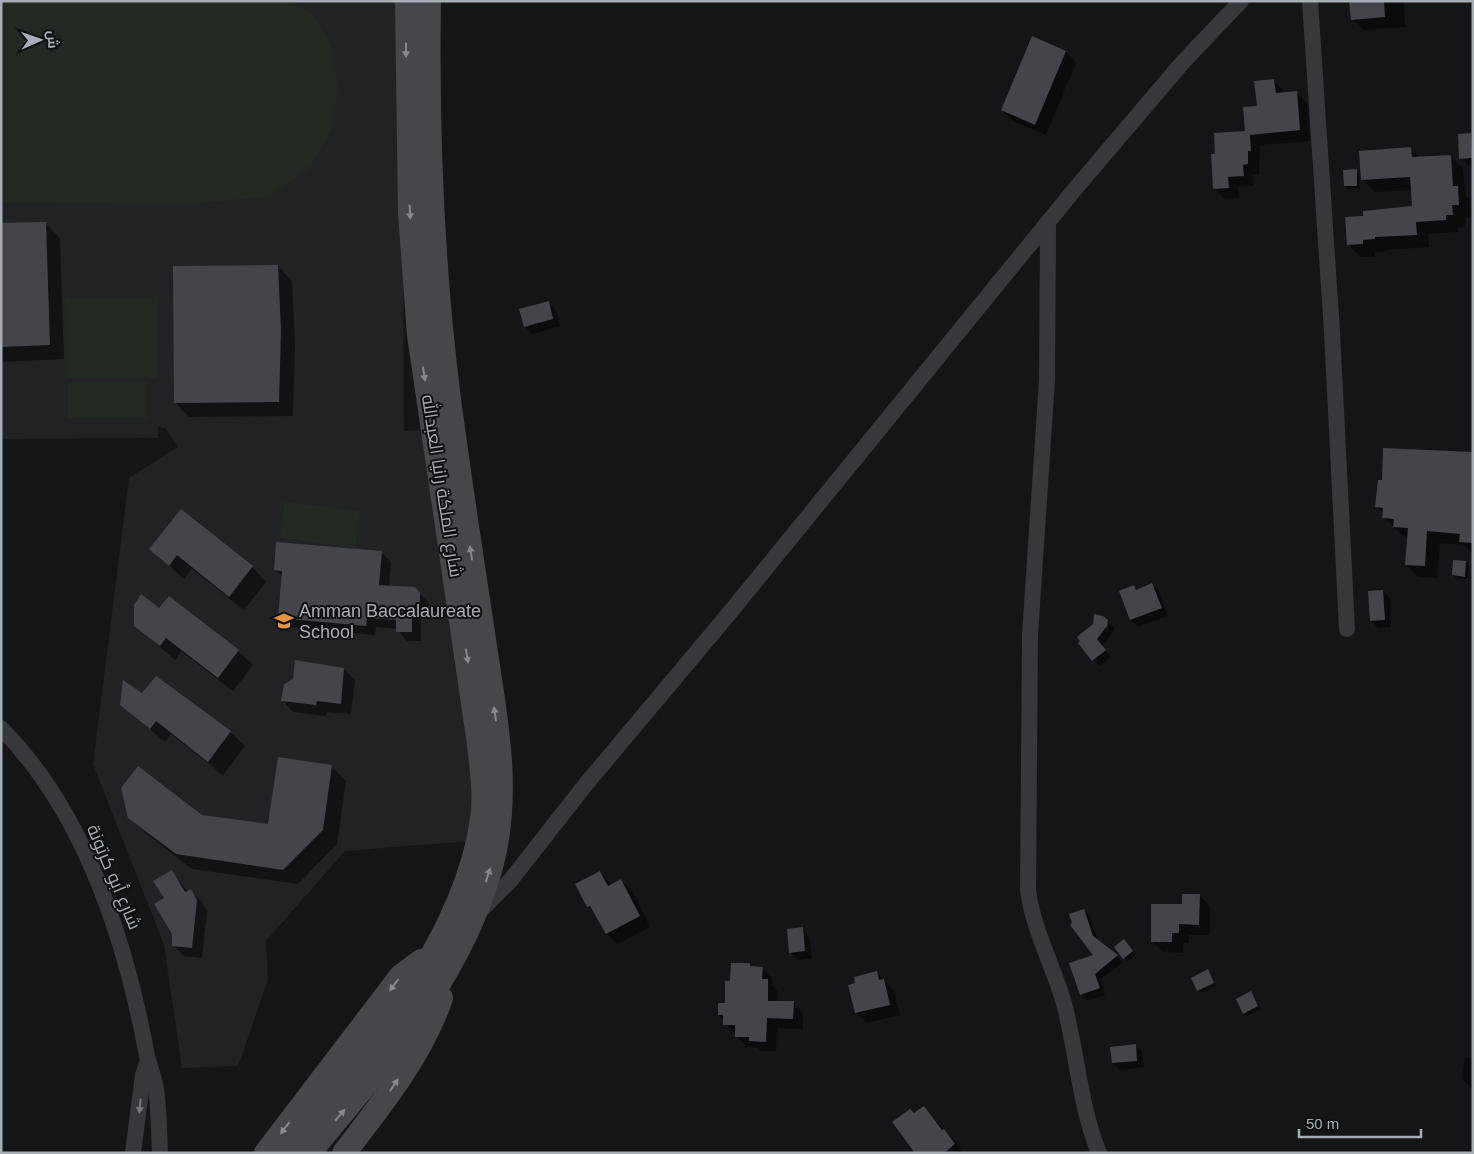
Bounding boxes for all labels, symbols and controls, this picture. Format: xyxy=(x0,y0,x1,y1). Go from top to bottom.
north arrow xyxy=(15,15,65,65)
text: ش xyxy=(44,30,61,49)
one-way arrow xyxy=(402,42,410,58)
one-way arrow xyxy=(406,205,414,221)
one-way arrow xyxy=(421,367,429,383)
street label: شارع الملكة رانيا العبدالله xyxy=(416,393,468,579)
one-way arrow xyxy=(466,545,474,561)
place label: Amman Baccalaureate School xyxy=(299,601,481,642)
school or university icon: Amman Baccalaureate School xyxy=(273,610,295,632)
one-way arrow xyxy=(463,648,471,664)
one-way arrow xyxy=(491,706,499,722)
street label: شارع أبو كرتونة xyxy=(81,821,146,933)
one-way arrow xyxy=(485,867,492,882)
one-way arrow xyxy=(389,978,400,991)
one-way arrow xyxy=(389,1078,399,1092)
one-way arrow xyxy=(136,1099,144,1115)
scale bar xyxy=(1299,1106,1422,1138)
one-way arrow xyxy=(334,1110,346,1122)
text: 50 m xyxy=(1306,1115,1339,1132)
one-way arrow xyxy=(280,1121,290,1135)

